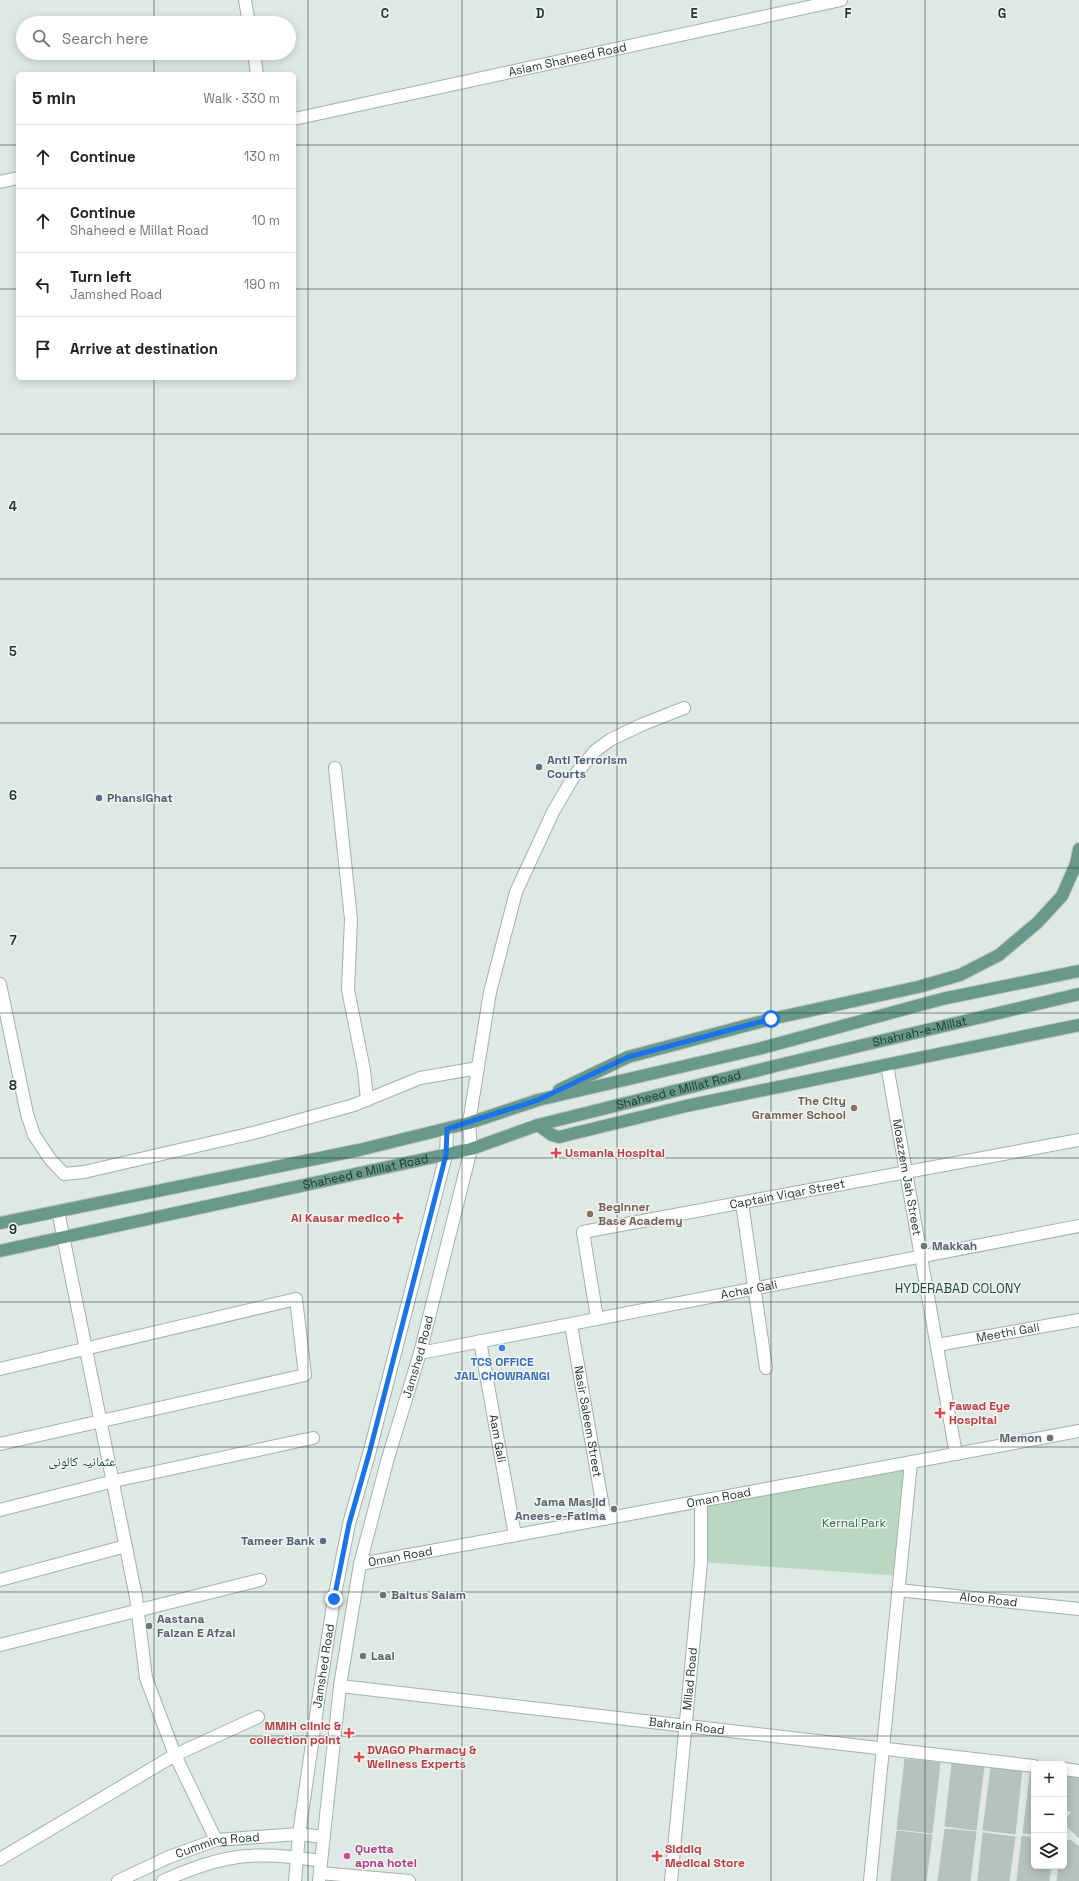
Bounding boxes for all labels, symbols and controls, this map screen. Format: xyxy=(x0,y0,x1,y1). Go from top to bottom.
text: C xyxy=(381,5,389,22)
text: D xyxy=(536,5,545,22)
text: E xyxy=(690,5,698,22)
text: F xyxy=(845,5,852,22)
text: G xyxy=(998,5,1006,22)
search box xyxy=(16,16,296,60)
icon: search xyxy=(30,27,52,49)
text: Search here xyxy=(62,29,148,48)
street label: Aslam Shaheed Road xyxy=(507,39,628,80)
text: 5 min xyxy=(32,87,76,109)
text: Walk · 330 m xyxy=(203,90,280,107)
icon: ahead xyxy=(32,146,54,168)
text: Continue xyxy=(70,147,136,166)
text: 130 m xyxy=(244,148,280,165)
text: Continue xyxy=(70,203,136,222)
icon: ahead xyxy=(32,210,54,232)
text: 10 m xyxy=(252,212,280,229)
text: Shaheed e Millat Road xyxy=(70,222,209,239)
text: Turn left xyxy=(70,267,132,286)
icon: left xyxy=(32,274,54,296)
text: 190 m xyxy=(244,276,280,293)
text: Jamshed Road xyxy=(70,286,162,303)
icon: arrive xyxy=(32,338,54,360)
text: Arrive at destination xyxy=(70,339,218,358)
text: 4 xyxy=(9,498,17,515)
text: 5 xyxy=(9,643,17,660)
place label: Anti Terrorism Courts xyxy=(547,752,627,782)
marker: Anti Terrorism Courts xyxy=(534,762,544,772)
text: 6 xyxy=(9,787,17,804)
place label: PhansiGhat xyxy=(107,790,173,806)
marker: PhansiGhat xyxy=(94,793,104,803)
text: 7 xyxy=(9,932,17,949)
route start xyxy=(762,1010,780,1028)
street label: Shahrah-e-Millat xyxy=(871,1013,969,1051)
street label: Shaheed e Millat Road xyxy=(615,1067,743,1113)
text: 8 xyxy=(9,1077,17,1094)
place label: The City Grammer School xyxy=(752,1093,846,1123)
marker: The City Grammer School xyxy=(849,1103,859,1113)
street label: Moazzem Jah Street xyxy=(889,1118,925,1237)
place label: Usmania Hospital xyxy=(565,1145,665,1161)
marker: Usmania Hospital xyxy=(550,1147,562,1159)
street label: Shaheed e Millat Road xyxy=(301,1150,430,1193)
street label: Captain Viqar Street xyxy=(728,1176,846,1213)
place label: Beginner Base Academy xyxy=(598,1199,683,1229)
marker: Beginner Base Academy xyxy=(585,1209,595,1219)
place label: Al Kausar medico xyxy=(291,1210,390,1226)
marker: Al Kausar medico xyxy=(393,1213,403,1223)
text: 9 xyxy=(9,1221,17,1238)
place label: Makkah xyxy=(932,1238,977,1254)
marker: Makkah xyxy=(919,1241,929,1251)
street label: Achar Gali xyxy=(719,1276,779,1303)
district label: HYDERABAD COLONY xyxy=(895,1280,1021,1297)
street label: Jamshed Road xyxy=(399,1314,437,1400)
street label: Meethi Gali xyxy=(975,1319,1041,1346)
marker: TCS OFFICE JAIL CHOWRANGI xyxy=(497,1343,507,1353)
place label: TCS OFFICE JAIL CHOWRANGI xyxy=(454,1354,550,1384)
street label: Nasir Saleem Street xyxy=(570,1364,606,1479)
place label: Fawad Eye Hospital xyxy=(949,1398,1010,1428)
marker: Fawad Eye Hospital xyxy=(934,1407,946,1419)
street label: Aam Gali xyxy=(485,1413,510,1464)
place label: Memon xyxy=(1000,1430,1042,1446)
marker: Memon xyxy=(1045,1433,1055,1443)
district label: عثمانیہ کالونی xyxy=(48,1453,116,1470)
street label: Oman Road xyxy=(685,1484,752,1511)
place label: Jama Masjid Anees-e-Fatima xyxy=(515,1494,606,1524)
marker: Jama Masjid Anees-e-Fatima xyxy=(609,1504,619,1514)
park label: Kernal Park xyxy=(822,1515,887,1531)
place label: Tameer Bank xyxy=(241,1533,315,1549)
marker: Tameer Bank xyxy=(318,1536,328,1546)
street label: Oman Road xyxy=(367,1543,434,1570)
place label: Baitus Salam xyxy=(391,1587,466,1603)
street label: Aloo Road xyxy=(959,1589,1018,1610)
route end xyxy=(325,1590,343,1608)
marker: Baitus Salam xyxy=(378,1590,388,1600)
place label: Aastana Faizan E Afzal xyxy=(157,1611,235,1641)
marker: Aastana Faizan E Afzal xyxy=(144,1621,154,1631)
street label: Jamshed Road xyxy=(309,1623,338,1709)
street label: Milad Road xyxy=(679,1647,701,1711)
place label: Laal xyxy=(371,1648,395,1664)
marker: Laal xyxy=(358,1651,368,1661)
street label: Bahrain Road xyxy=(648,1714,726,1738)
place label: MMIH clinic & collection point xyxy=(249,1718,341,1748)
marker: MMIH clinic & collection point xyxy=(344,1728,354,1738)
place label: DVAGO Pharmacy & Wellness Experts xyxy=(367,1742,476,1772)
marker: DVAGO Pharmacy & Wellness Experts xyxy=(354,1752,364,1762)
map controls xyxy=(1031,1761,1067,1869)
button: + xyxy=(1031,1761,1067,1797)
button: − xyxy=(1031,1797,1067,1833)
street label: Cumming Road xyxy=(173,1829,260,1862)
button: layers xyxy=(1031,1833,1067,1869)
place label: Quetta apna hotel xyxy=(355,1841,417,1871)
place label: Siddiq Medical Store xyxy=(665,1841,745,1871)
marker: Quetta apna hotel xyxy=(342,1851,352,1861)
marker: Siddiq Medical Store xyxy=(652,1851,662,1861)

